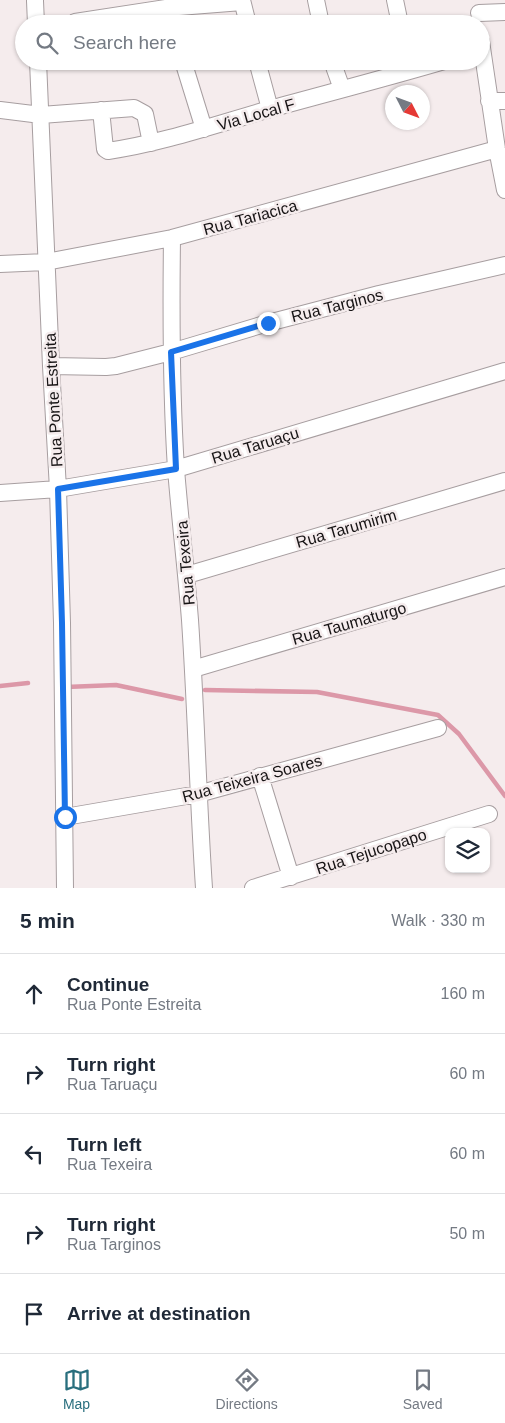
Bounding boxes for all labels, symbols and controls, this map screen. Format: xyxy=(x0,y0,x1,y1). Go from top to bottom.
search box xyxy=(15,15,490,70)
icon: search xyxy=(33,29,61,57)
text: Search here xyxy=(73,32,177,53)
north arrow xyxy=(385,85,430,130)
street label: Via Local F xyxy=(215,95,297,134)
street label: Rua Tariacica xyxy=(201,197,299,238)
street label: Rua Targinos xyxy=(289,286,385,325)
route end xyxy=(257,312,280,335)
street label: Rua Ponte Estreita xyxy=(41,332,66,467)
street label: Rua Taruaçu xyxy=(209,424,301,467)
street label: Rua Tarumirim xyxy=(294,506,398,551)
street label: Rua Texeira xyxy=(173,520,198,606)
street label: Rua Taumaturgo xyxy=(290,599,408,648)
street label: Rua Teixeira Soares xyxy=(180,752,324,805)
route start xyxy=(54,806,77,829)
street label: Rua Tejucopapo xyxy=(314,826,429,877)
map controls xyxy=(445,828,490,873)
button: layers xyxy=(445,828,490,873)
text: 5 min xyxy=(20,909,75,932)
text: Walk · 330 m xyxy=(391,912,485,929)
text: Continue xyxy=(67,974,149,995)
icon: ahead xyxy=(20,980,48,1008)
text: 160 m xyxy=(441,985,485,1002)
text: Rua Ponte Estreita xyxy=(67,996,201,1013)
text: Turn right xyxy=(67,1054,155,1075)
icon: right xyxy=(20,1060,48,1088)
text: 60 m xyxy=(449,1065,485,1082)
text: Rua Taruaçu xyxy=(67,1076,157,1093)
text: Turn left xyxy=(67,1134,142,1155)
icon: left xyxy=(20,1140,48,1168)
text: 60 m xyxy=(449,1145,485,1162)
text: Rua Texeira xyxy=(67,1156,152,1173)
text: Turn right xyxy=(67,1214,155,1235)
icon: right xyxy=(20,1220,48,1248)
text: 50 m xyxy=(449,1225,485,1242)
text: Rua Targinos xyxy=(67,1236,161,1253)
icon: arrive xyxy=(20,1300,48,1328)
text: Arrive at destination xyxy=(67,1303,251,1324)
tab: Map xyxy=(63,1366,91,1412)
tab: Directions xyxy=(216,1366,278,1412)
tab: Saved xyxy=(403,1366,442,1412)

